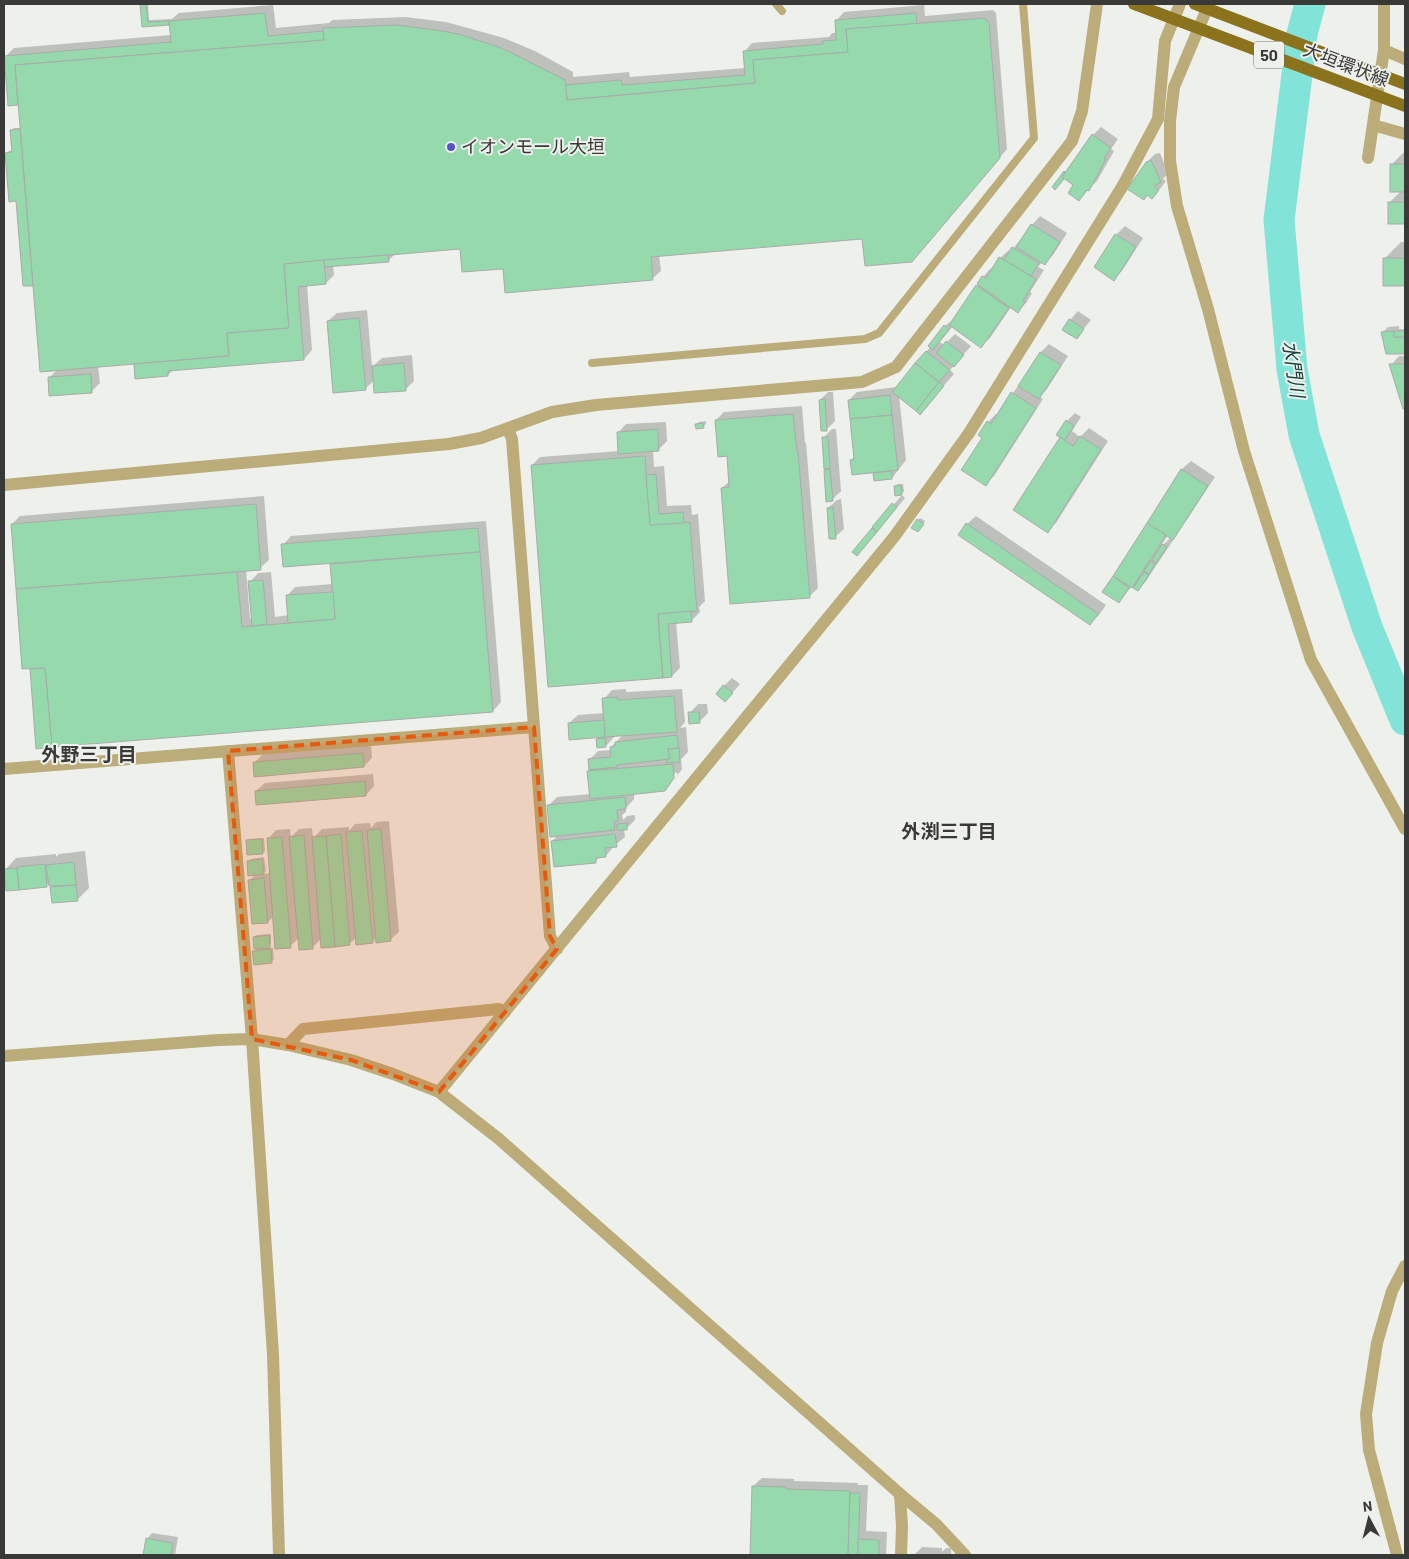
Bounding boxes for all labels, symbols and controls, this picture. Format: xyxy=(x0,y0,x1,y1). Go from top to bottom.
street label: 大垣環状線 xyxy=(1300,38,1392,90)
road number: 50 xyxy=(1254,42,1284,68)
place label: イオンモール大垣 xyxy=(461,135,605,157)
marker: イオンモール大垣 xyxy=(445,141,457,153)
water label: 水門川 xyxy=(1279,339,1310,401)
district label: 外野三丁目 xyxy=(41,742,137,765)
district label: 外渕三丁目 xyxy=(901,819,997,842)
north arrow xyxy=(1344,1494,1394,1544)
text: N xyxy=(1362,1497,1373,1515)

